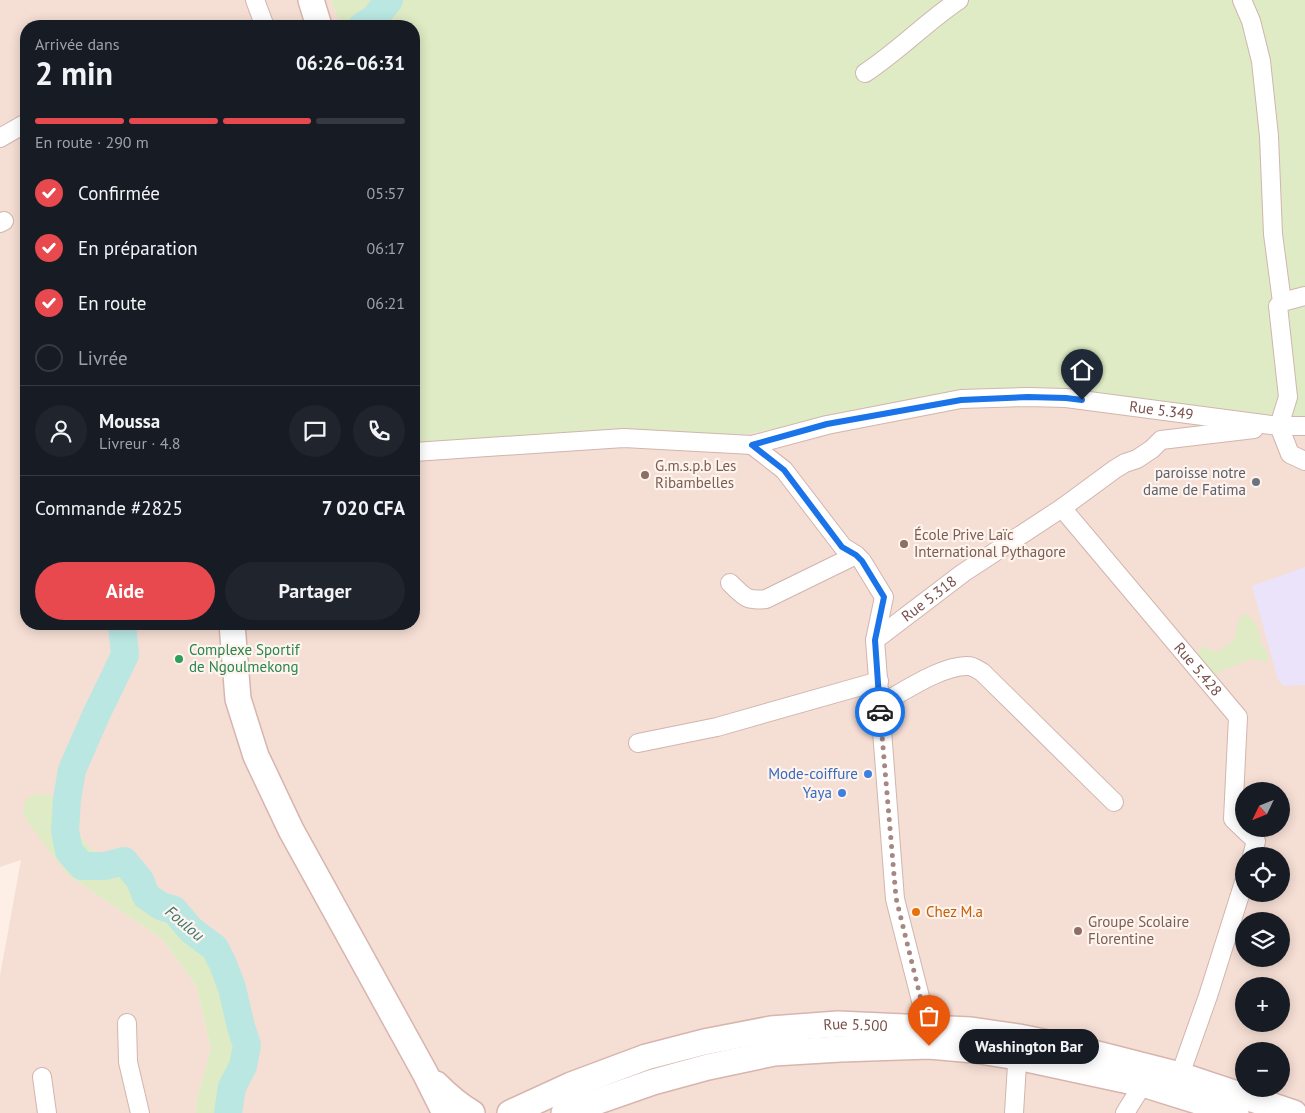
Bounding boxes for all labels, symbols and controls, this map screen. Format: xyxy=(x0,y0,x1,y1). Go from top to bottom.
text: Arrivée dans xyxy=(35,34,119,54)
text: 06:26–06:31 xyxy=(296,51,405,75)
text: 2 min xyxy=(35,52,113,94)
text: En route · 290 m xyxy=(35,132,149,152)
icon: check xyxy=(35,179,63,207)
text: Confirmée xyxy=(78,181,160,205)
text: 05:57 xyxy=(367,183,405,203)
icon: check xyxy=(35,234,63,262)
text: En préparation xyxy=(78,236,198,260)
text: 06:17 xyxy=(367,238,405,258)
icon: check xyxy=(35,289,63,317)
text: En route xyxy=(78,291,146,315)
text: 06:21 xyxy=(367,293,405,313)
text: Livrée xyxy=(78,346,128,370)
pin xyxy=(1061,349,1103,400)
icon: home xyxy=(1068,356,1096,384)
street label: Rue 5.349 xyxy=(1128,396,1195,424)
button: person xyxy=(35,405,87,457)
button: chat xyxy=(289,405,341,457)
button: phone xyxy=(353,405,405,457)
text: Moussa xyxy=(99,409,160,433)
text: Livreur · 4.8 xyxy=(99,433,181,453)
place label: G.m.s.p.b Les Ribambelles xyxy=(655,456,736,492)
place label: paroisse notre dame de Fatima xyxy=(1143,463,1246,499)
marker: G.m.s.p.b Les Ribambelles xyxy=(639,469,651,481)
marker: paroisse notre dame de Fatima xyxy=(1250,476,1262,488)
text: Commande #2825 xyxy=(35,496,183,520)
text: 7 020 CFA xyxy=(322,496,405,520)
place label: École Prive Laïc International Pythagore xyxy=(914,525,1066,561)
marker: École Prive Laïc International Pythagore xyxy=(898,538,910,550)
button: Aide xyxy=(35,562,215,620)
button: Partager xyxy=(225,562,405,620)
street label: Rue 5.318 xyxy=(897,571,960,625)
street label: Rue 5.428 xyxy=(1170,638,1226,700)
place label: Complexe Sportif de Ngoulmekong xyxy=(189,640,301,676)
marker: Complexe Sportif de Ngoulmekong xyxy=(173,653,185,665)
courier xyxy=(855,687,905,737)
icon: car xyxy=(866,698,894,726)
place label: Mode-coiffure xyxy=(768,764,858,783)
marker: Mode-coiffure xyxy=(862,768,874,780)
north arrow xyxy=(1235,782,1290,838)
map controls xyxy=(1235,782,1290,1097)
place label: Yaya xyxy=(803,783,832,802)
marker: Yaya xyxy=(836,787,848,799)
button: locate xyxy=(1235,847,1290,902)
water label: Foulou xyxy=(162,901,208,945)
place label: Chez M.a xyxy=(926,902,983,921)
marker: Chez M.a xyxy=(910,906,922,918)
place label: Groupe Scolaire Florentine xyxy=(1088,912,1189,948)
button: layers xyxy=(1235,912,1290,967)
marker: Groupe Scolaire Florentine xyxy=(1072,925,1084,937)
button: + xyxy=(1235,977,1290,1032)
pin xyxy=(908,995,950,1046)
icon: bag xyxy=(915,1002,943,1030)
street label: Rue 5.500 xyxy=(823,1014,888,1035)
callout: Washington Bar xyxy=(959,1028,1099,1064)
text: Washington Bar xyxy=(975,1036,1083,1056)
button: − xyxy=(1235,1042,1290,1097)

